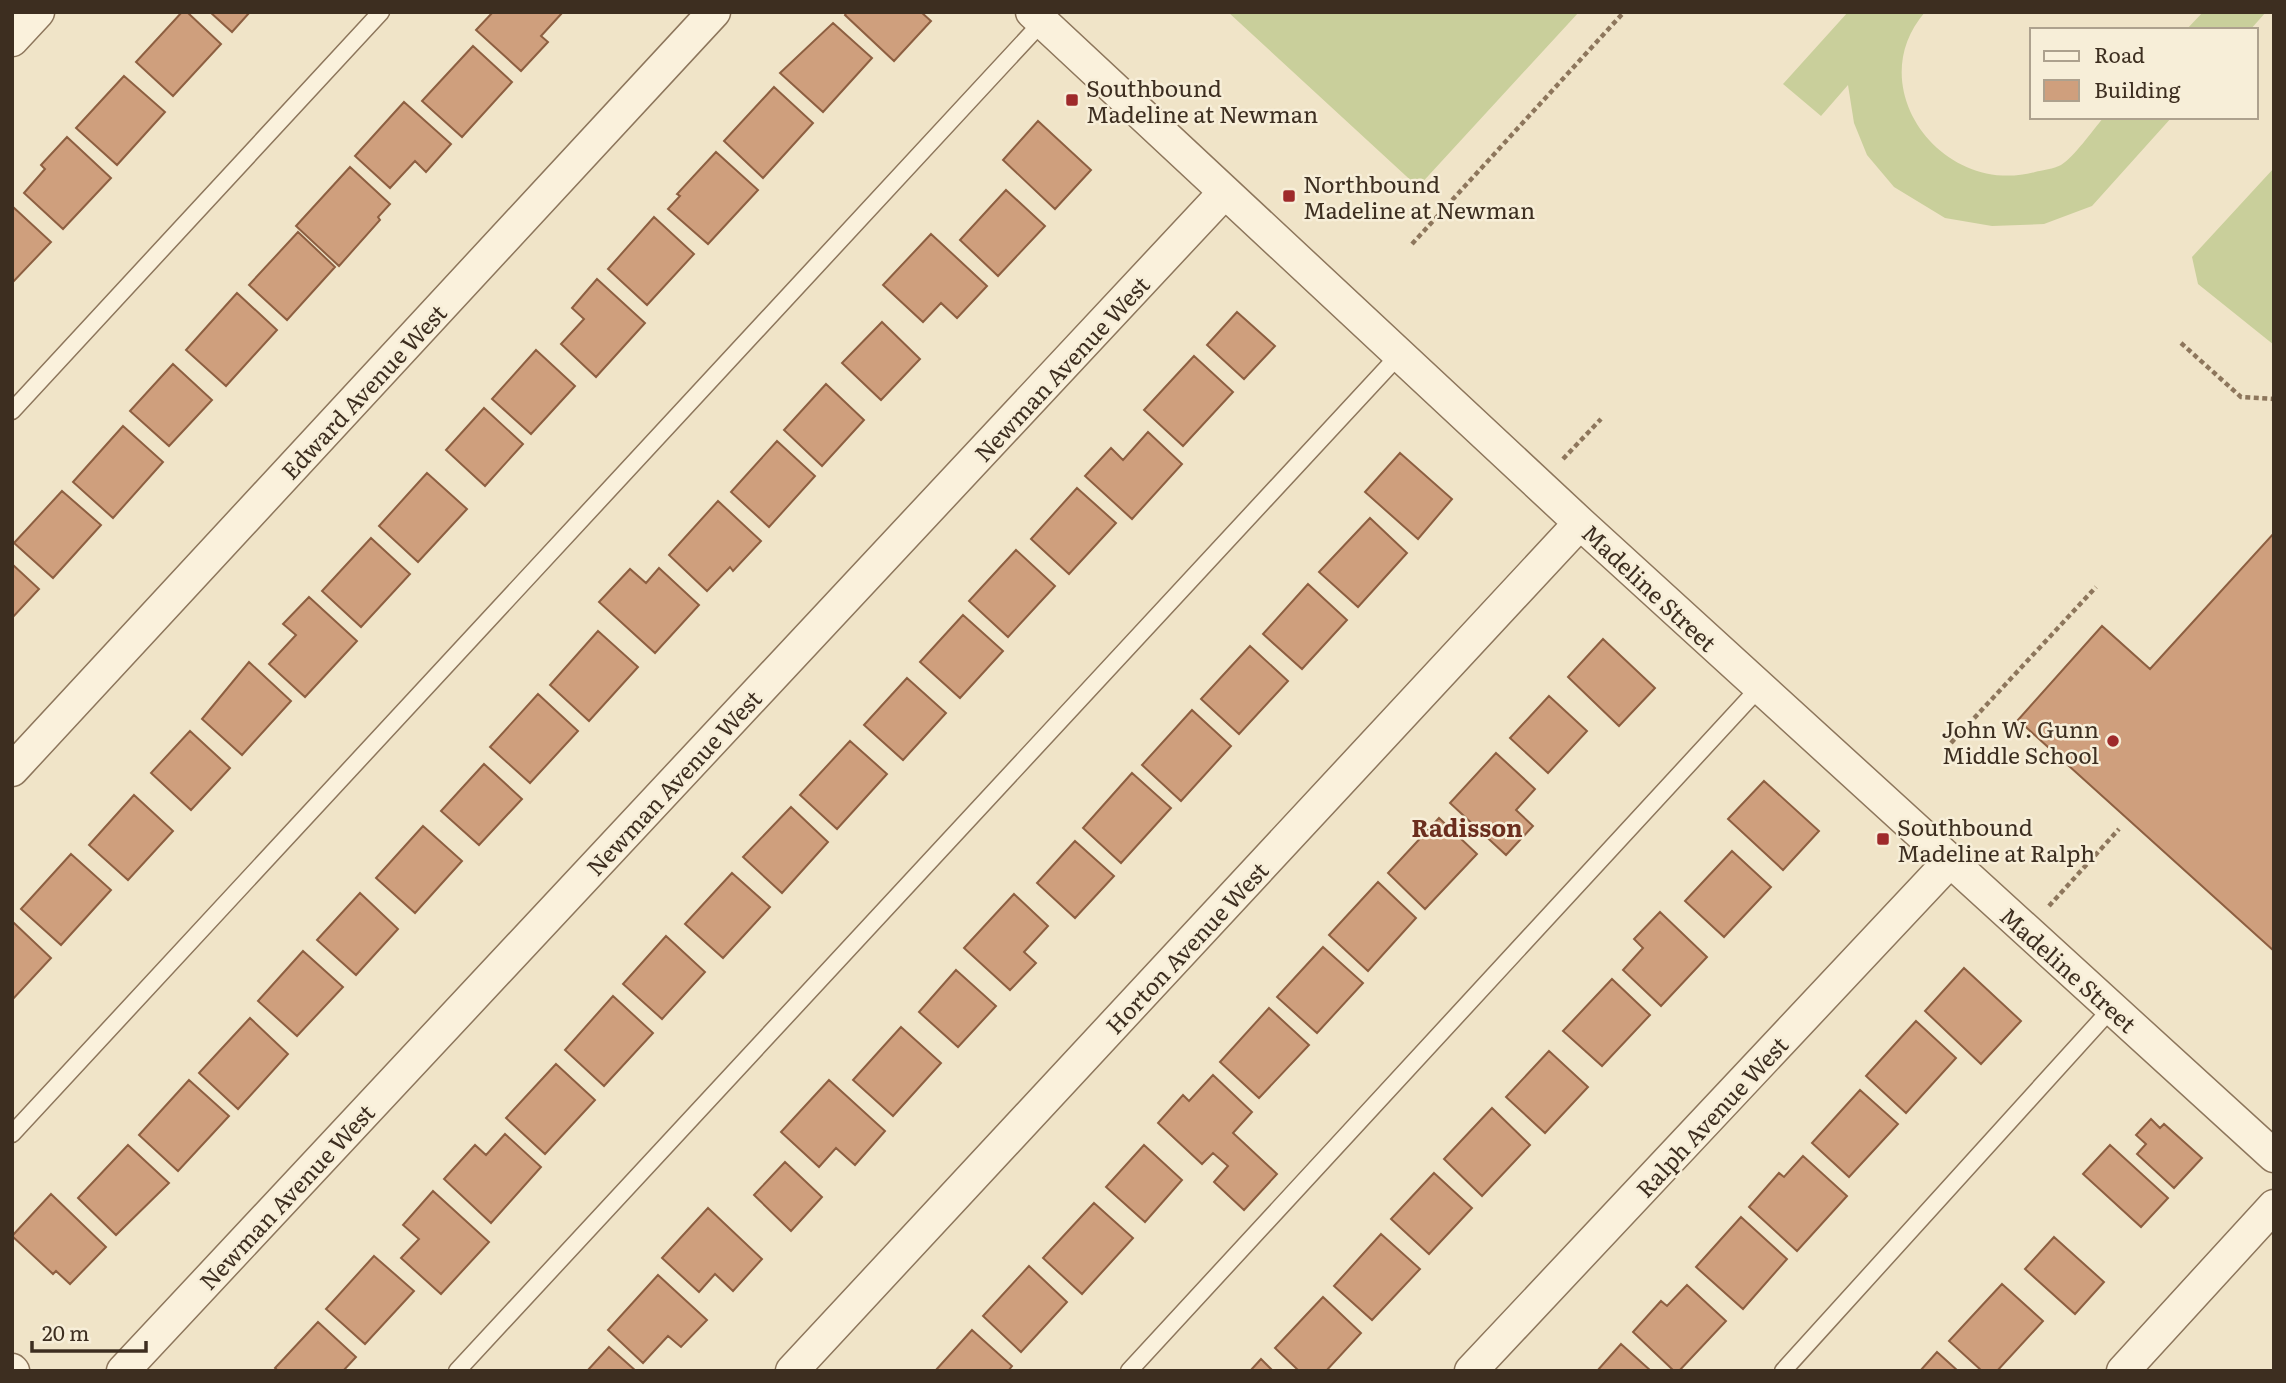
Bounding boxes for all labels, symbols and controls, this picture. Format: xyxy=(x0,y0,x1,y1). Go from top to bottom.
legend xyxy=(2030,28,2258,119)
text: Road xyxy=(2094,38,2145,69)
place label: Southbound Madeline at Newman xyxy=(1086,70,1318,130)
text: Building xyxy=(2094,73,2181,104)
marker: Southbound Madeline at Newman xyxy=(1064,92,1080,108)
place label: Northbound Madeline at Newman xyxy=(1303,166,1535,226)
marker: Northbound Madeline at Newman xyxy=(1281,188,1297,204)
street label: Newman Avenue West xyxy=(966,267,1157,469)
street label: Edward Avenue West xyxy=(273,295,454,486)
street label: Madeline Street xyxy=(1575,516,1725,659)
street label: Newman Avenue West xyxy=(578,681,769,883)
place label: John W. Gunn Middle School xyxy=(1942,711,2099,771)
marker: John W. Gunn Middle School xyxy=(2105,733,2121,749)
district label: Radisson xyxy=(1411,809,1523,844)
place label: Southbound Madeline at Ralph xyxy=(1897,809,2095,869)
marker: Southbound Madeline at Ralph xyxy=(1875,831,1891,847)
street label: Horton Avenue West xyxy=(1097,853,1276,1041)
street label: Madeline Street xyxy=(1993,898,2145,1040)
street label: Ralph Avenue West xyxy=(1627,1027,1795,1204)
street label: Newman Avenue West xyxy=(191,1095,382,1297)
scale bar xyxy=(32,1310,145,1354)
text: 20 m xyxy=(42,1316,89,1347)

